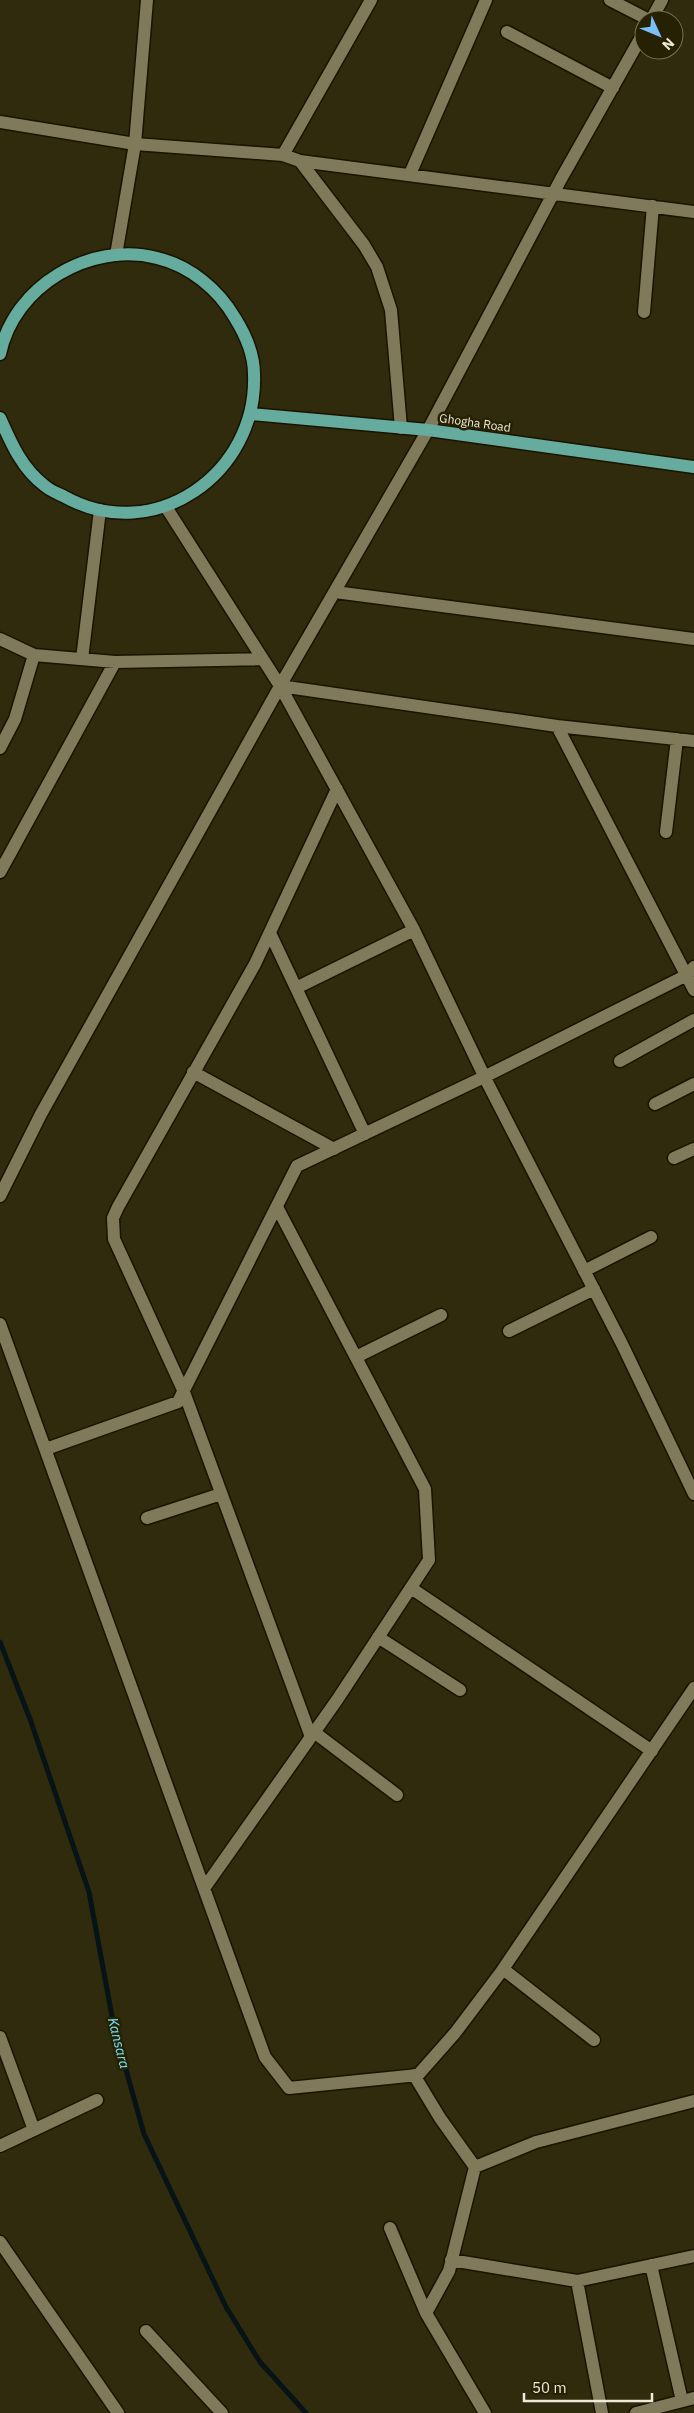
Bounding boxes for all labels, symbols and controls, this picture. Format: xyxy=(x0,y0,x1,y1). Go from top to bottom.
north arrow xyxy=(634,10,684,60)
text: N xyxy=(658,34,678,54)
street label: Ghogha Road xyxy=(438,410,512,435)
water label: Kansara xyxy=(104,2016,134,2070)
scale bar xyxy=(524,2370,652,2402)
text: 50 m xyxy=(532,2378,567,2397)

